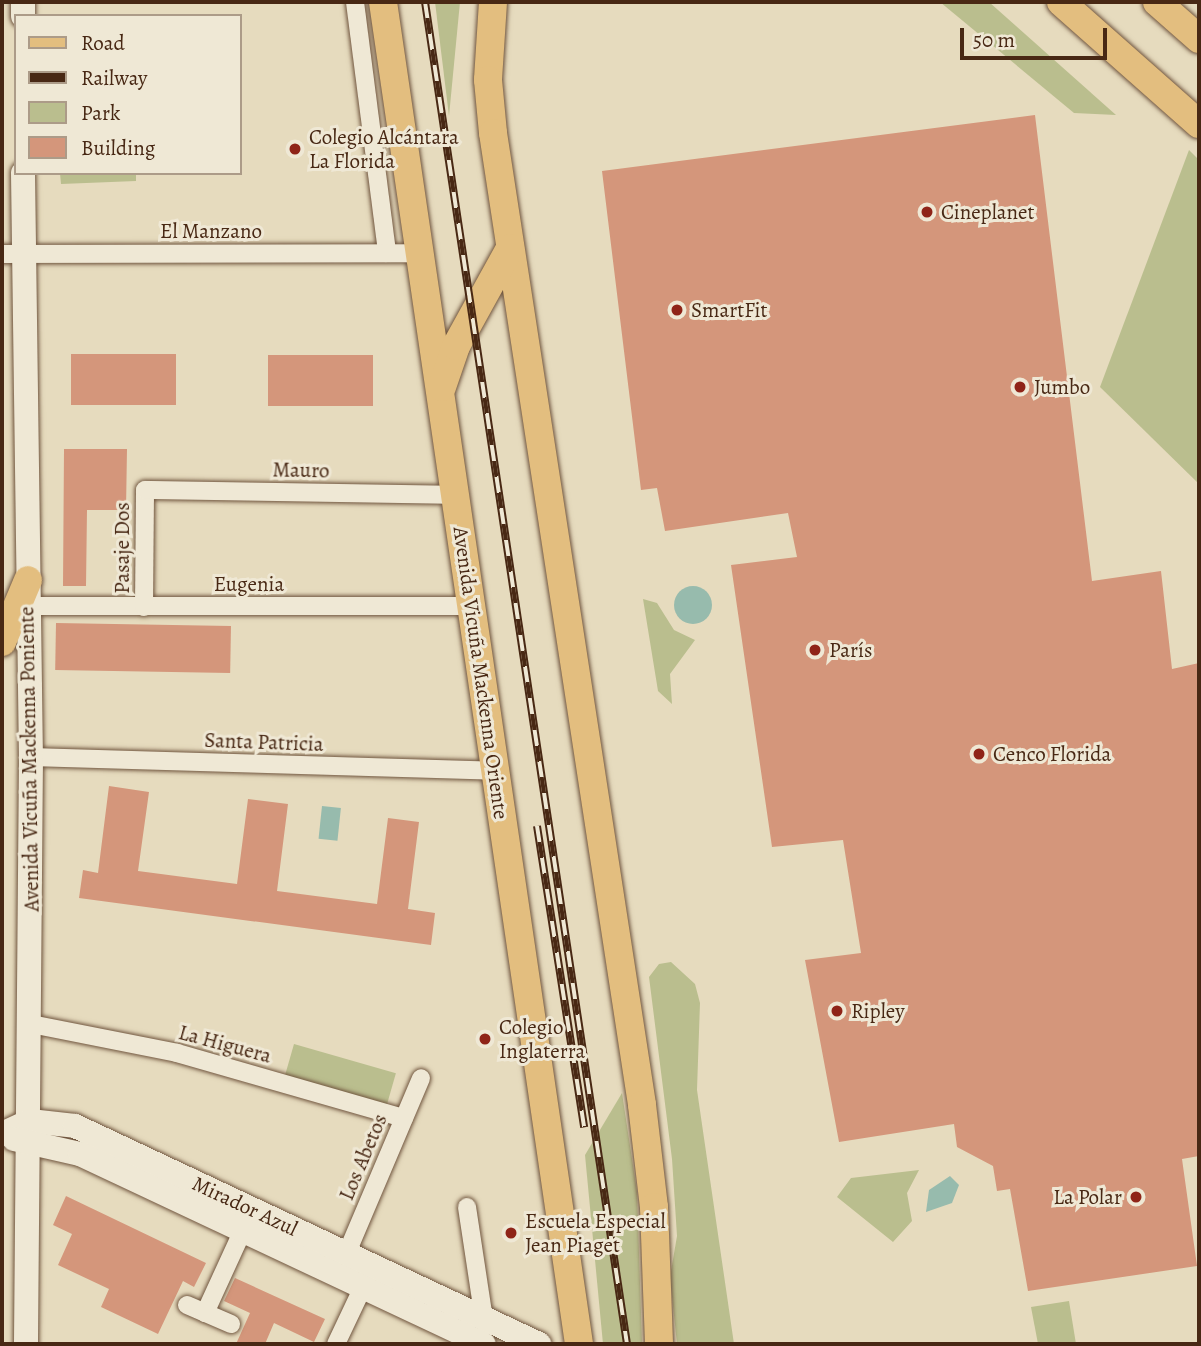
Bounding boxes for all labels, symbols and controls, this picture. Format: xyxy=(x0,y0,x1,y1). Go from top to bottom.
legend xyxy=(14,14,242,175)
scale bar xyxy=(963,14,1110,58)
text: 50 m xyxy=(973,26,1015,54)
text: Road xyxy=(81,29,125,57)
text: Railway xyxy=(81,64,147,92)
text: Park xyxy=(81,99,120,127)
place label: Colegio Alcántara La Florida xyxy=(309,124,459,174)
text: Building xyxy=(81,134,155,162)
marker: Colegio Alcántara La Florida xyxy=(287,141,303,157)
place label: Cineplanet xyxy=(941,199,1034,225)
marker: Cineplanet xyxy=(919,204,935,220)
street label: El Manzano xyxy=(160,218,262,244)
place label: SmartFit xyxy=(691,297,767,323)
marker: SmartFit xyxy=(669,302,685,318)
place label: Jumbo xyxy=(1034,374,1090,400)
marker: Jumbo xyxy=(1012,379,1028,395)
street label: Mauro xyxy=(272,457,330,483)
street label: Pasaje Dos xyxy=(109,502,135,594)
street label: Avenida Vicuña Mackenna Oriente xyxy=(448,525,514,821)
street label: Eugenia xyxy=(214,571,284,597)
street label: Avenida Vicuña Mackenna Poniente xyxy=(14,606,44,912)
place label: París xyxy=(829,637,872,663)
marker: París xyxy=(807,642,823,658)
street label: Santa Patricia xyxy=(204,727,324,757)
place label: Cenco Florida xyxy=(993,741,1111,767)
marker: Cenco Florida xyxy=(971,746,987,762)
place label: Ripley xyxy=(851,998,905,1024)
marker: Ripley xyxy=(829,1003,845,1019)
place label: Colegio Inglaterra xyxy=(499,1014,585,1064)
street label: La Higuera xyxy=(176,1020,274,1068)
marker: Colegio Inglaterra xyxy=(477,1031,493,1047)
street label: Los Abetos xyxy=(334,1110,392,1204)
street label: Mirador Azul xyxy=(188,1171,302,1241)
place label: La Polar xyxy=(1053,1184,1122,1210)
marker: La Polar xyxy=(1128,1189,1144,1205)
place label: Escuela Especial Jean Piaget xyxy=(525,1208,666,1258)
marker: Escuela Especial Jean Piaget xyxy=(503,1225,519,1241)

